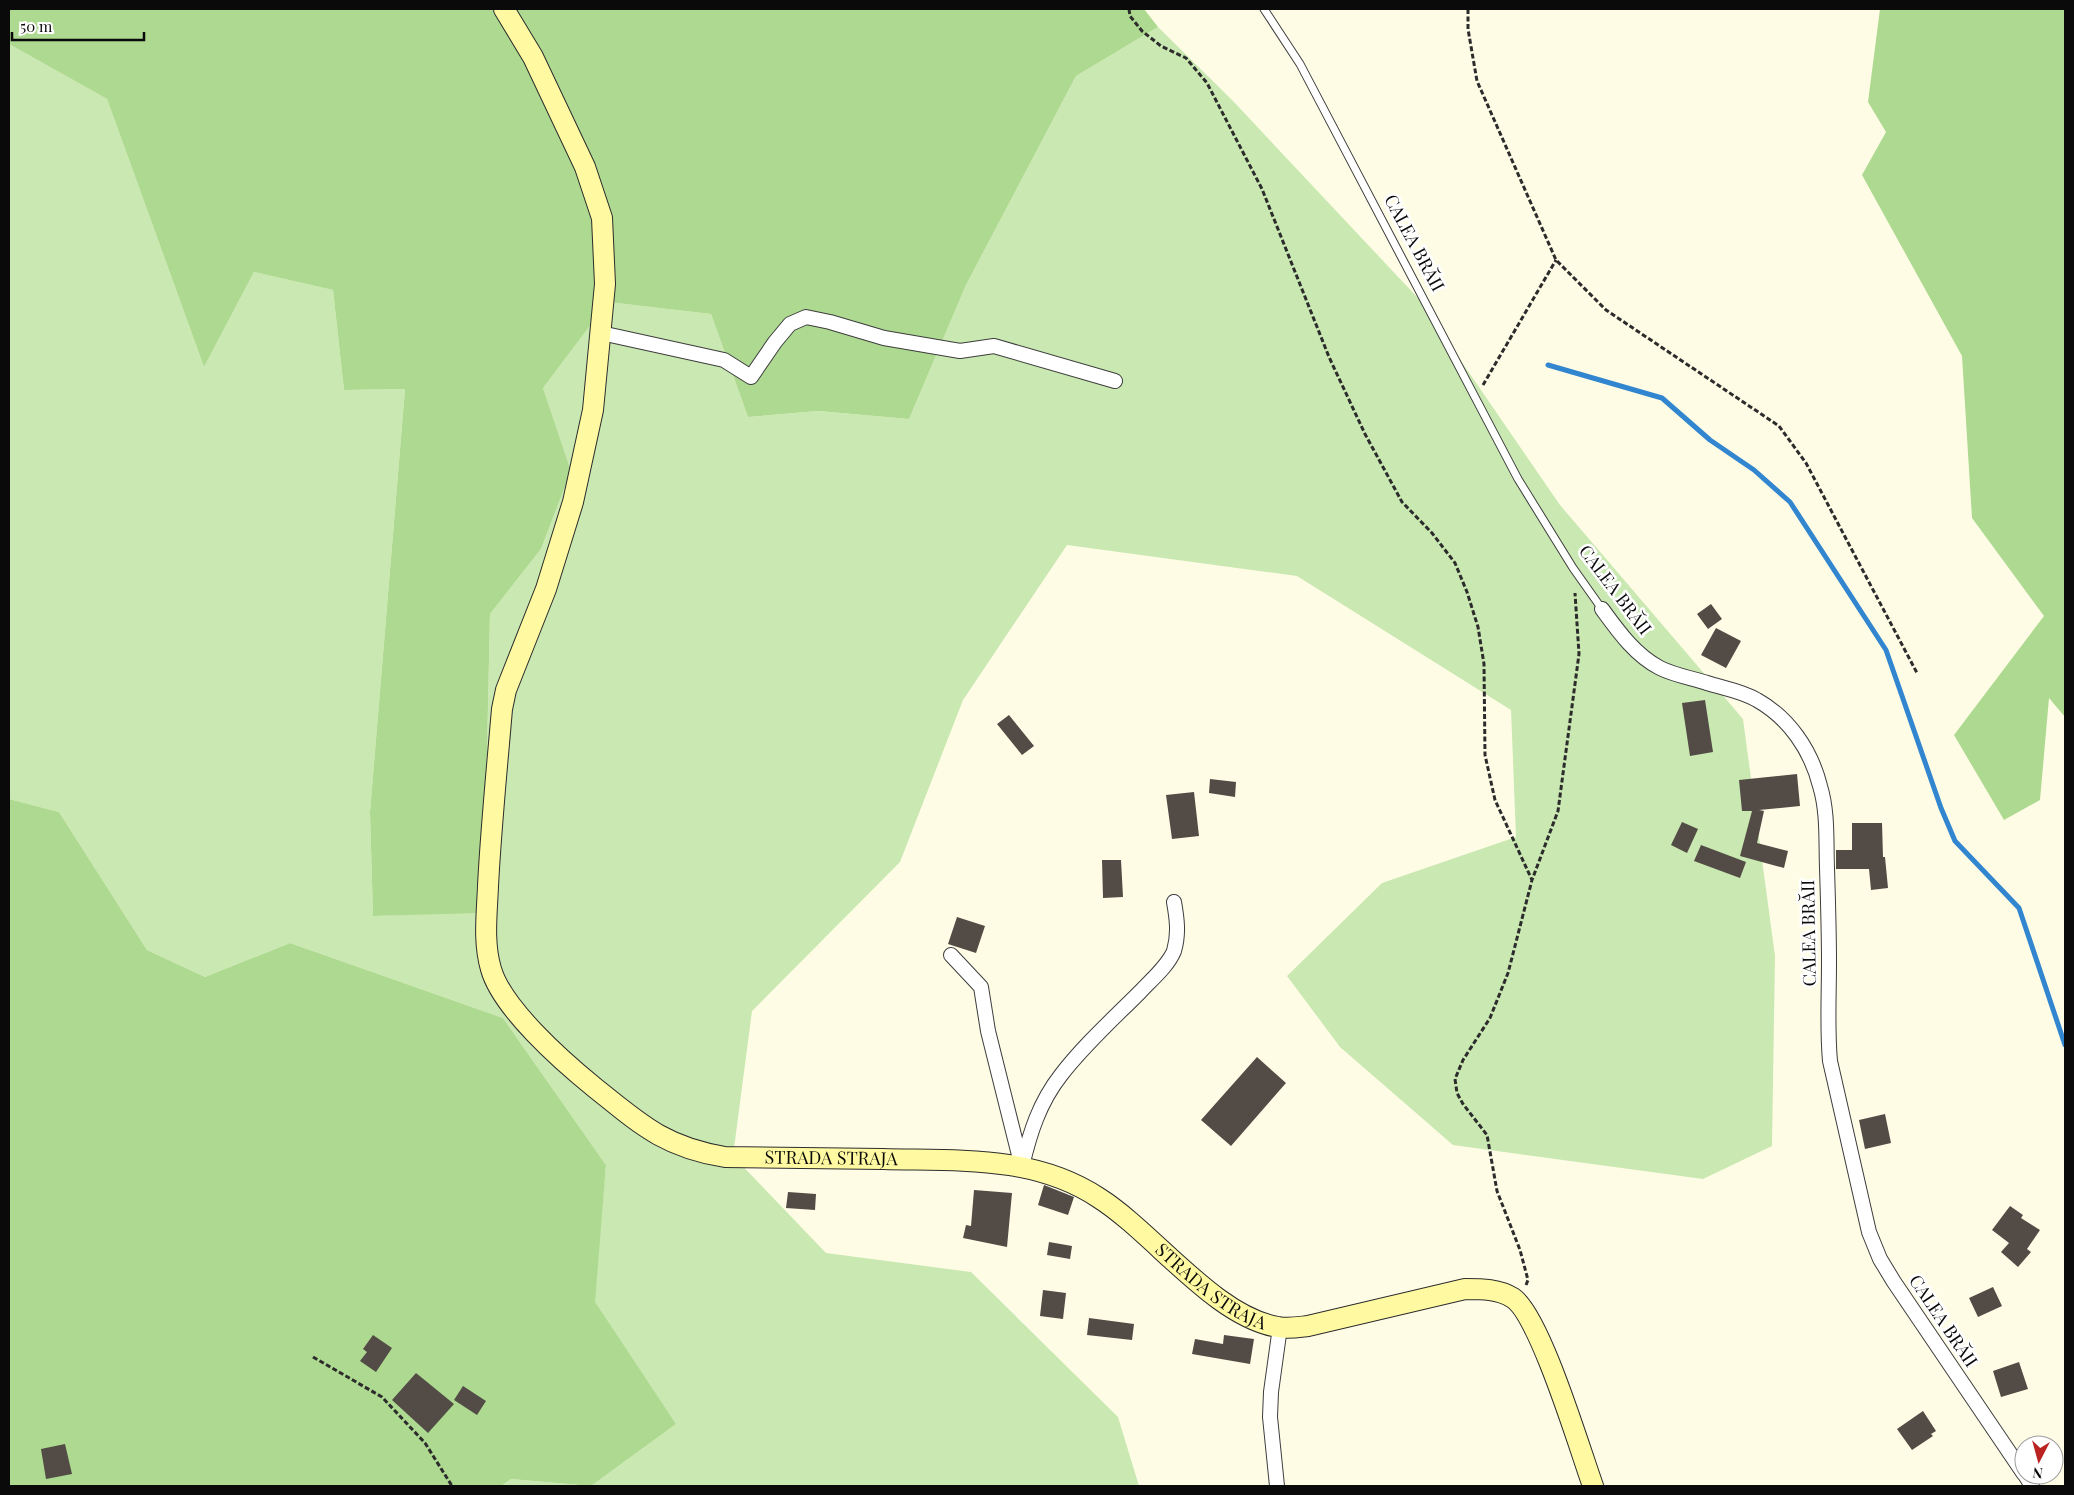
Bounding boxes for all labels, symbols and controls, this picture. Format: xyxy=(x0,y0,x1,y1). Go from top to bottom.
scale bar xyxy=(12,10,145,42)
text: 50 m xyxy=(20,16,53,36)
street label: CALEA BRĂII xyxy=(1379,190,1451,295)
street label: CALEA BRĂII xyxy=(1574,540,1657,639)
street label: CALEA BRĂII xyxy=(1795,879,1821,987)
street label: STRADA STRAJA xyxy=(765,1145,899,1170)
street label: STRADA STRAJA xyxy=(1151,1237,1270,1335)
street label: CALEA BRĂII xyxy=(1904,1270,1984,1371)
north arrow xyxy=(2014,1435,2064,1485)
text: N xyxy=(2032,1463,2044,1483)

